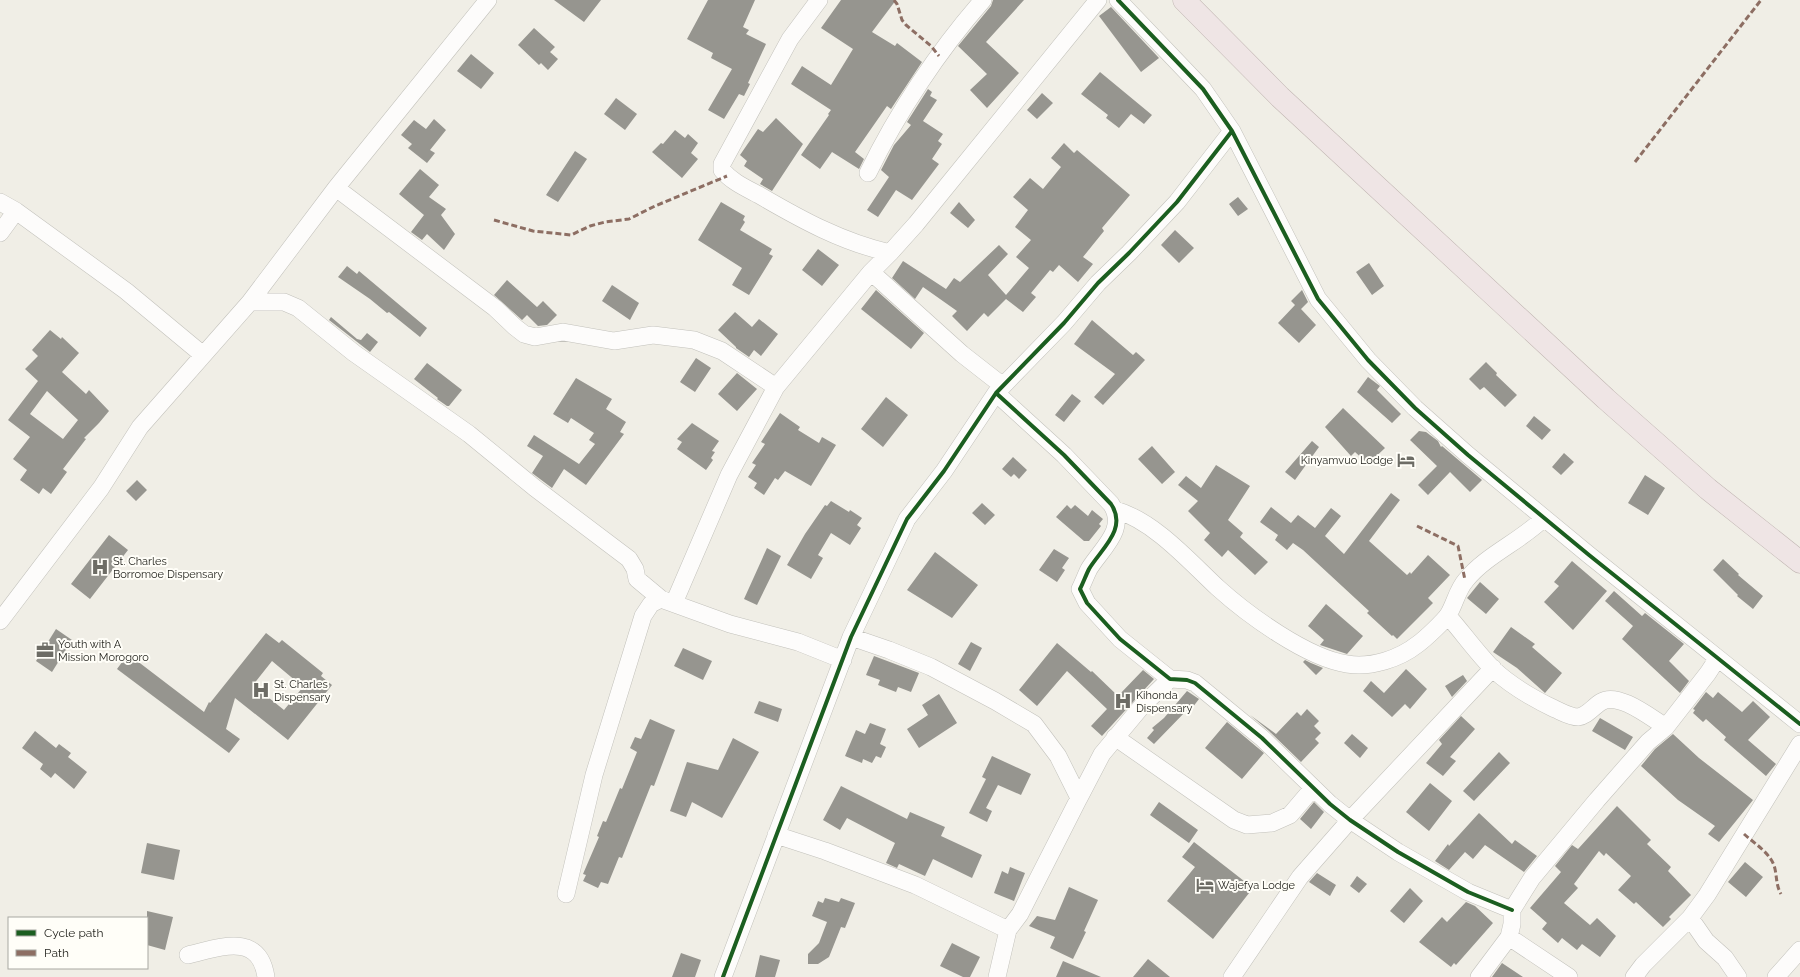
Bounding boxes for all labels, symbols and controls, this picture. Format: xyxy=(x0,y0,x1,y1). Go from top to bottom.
hotel icon: Kinyamvuo Lodge xyxy=(1396,450,1416,470)
place label: Kinyamvuo Lodge xyxy=(1301,454,1394,467)
place label: St. Charles Borromoe Dispensary xyxy=(113,555,223,581)
hospital icon: St. Charles Borromoe Dispensary xyxy=(90,557,110,577)
place label: Youth with A Mission Morogoro xyxy=(58,638,149,664)
office icon: Youth with A Mission Morogoro xyxy=(35,640,55,660)
place label: St. Charles Dispensary xyxy=(274,678,330,704)
hospital icon: St. Charles Dispensary xyxy=(251,680,271,700)
place label: Kihonda Dispensary xyxy=(1136,689,1192,715)
hospital icon: Kihonda Dispensary xyxy=(1113,691,1133,711)
hotel icon: Wajefya Lodge xyxy=(1195,875,1215,895)
place label: Wajefya Lodge xyxy=(1218,879,1296,892)
legend xyxy=(8,917,148,969)
text: Cycle path xyxy=(44,926,103,940)
text: Path xyxy=(44,946,69,960)

